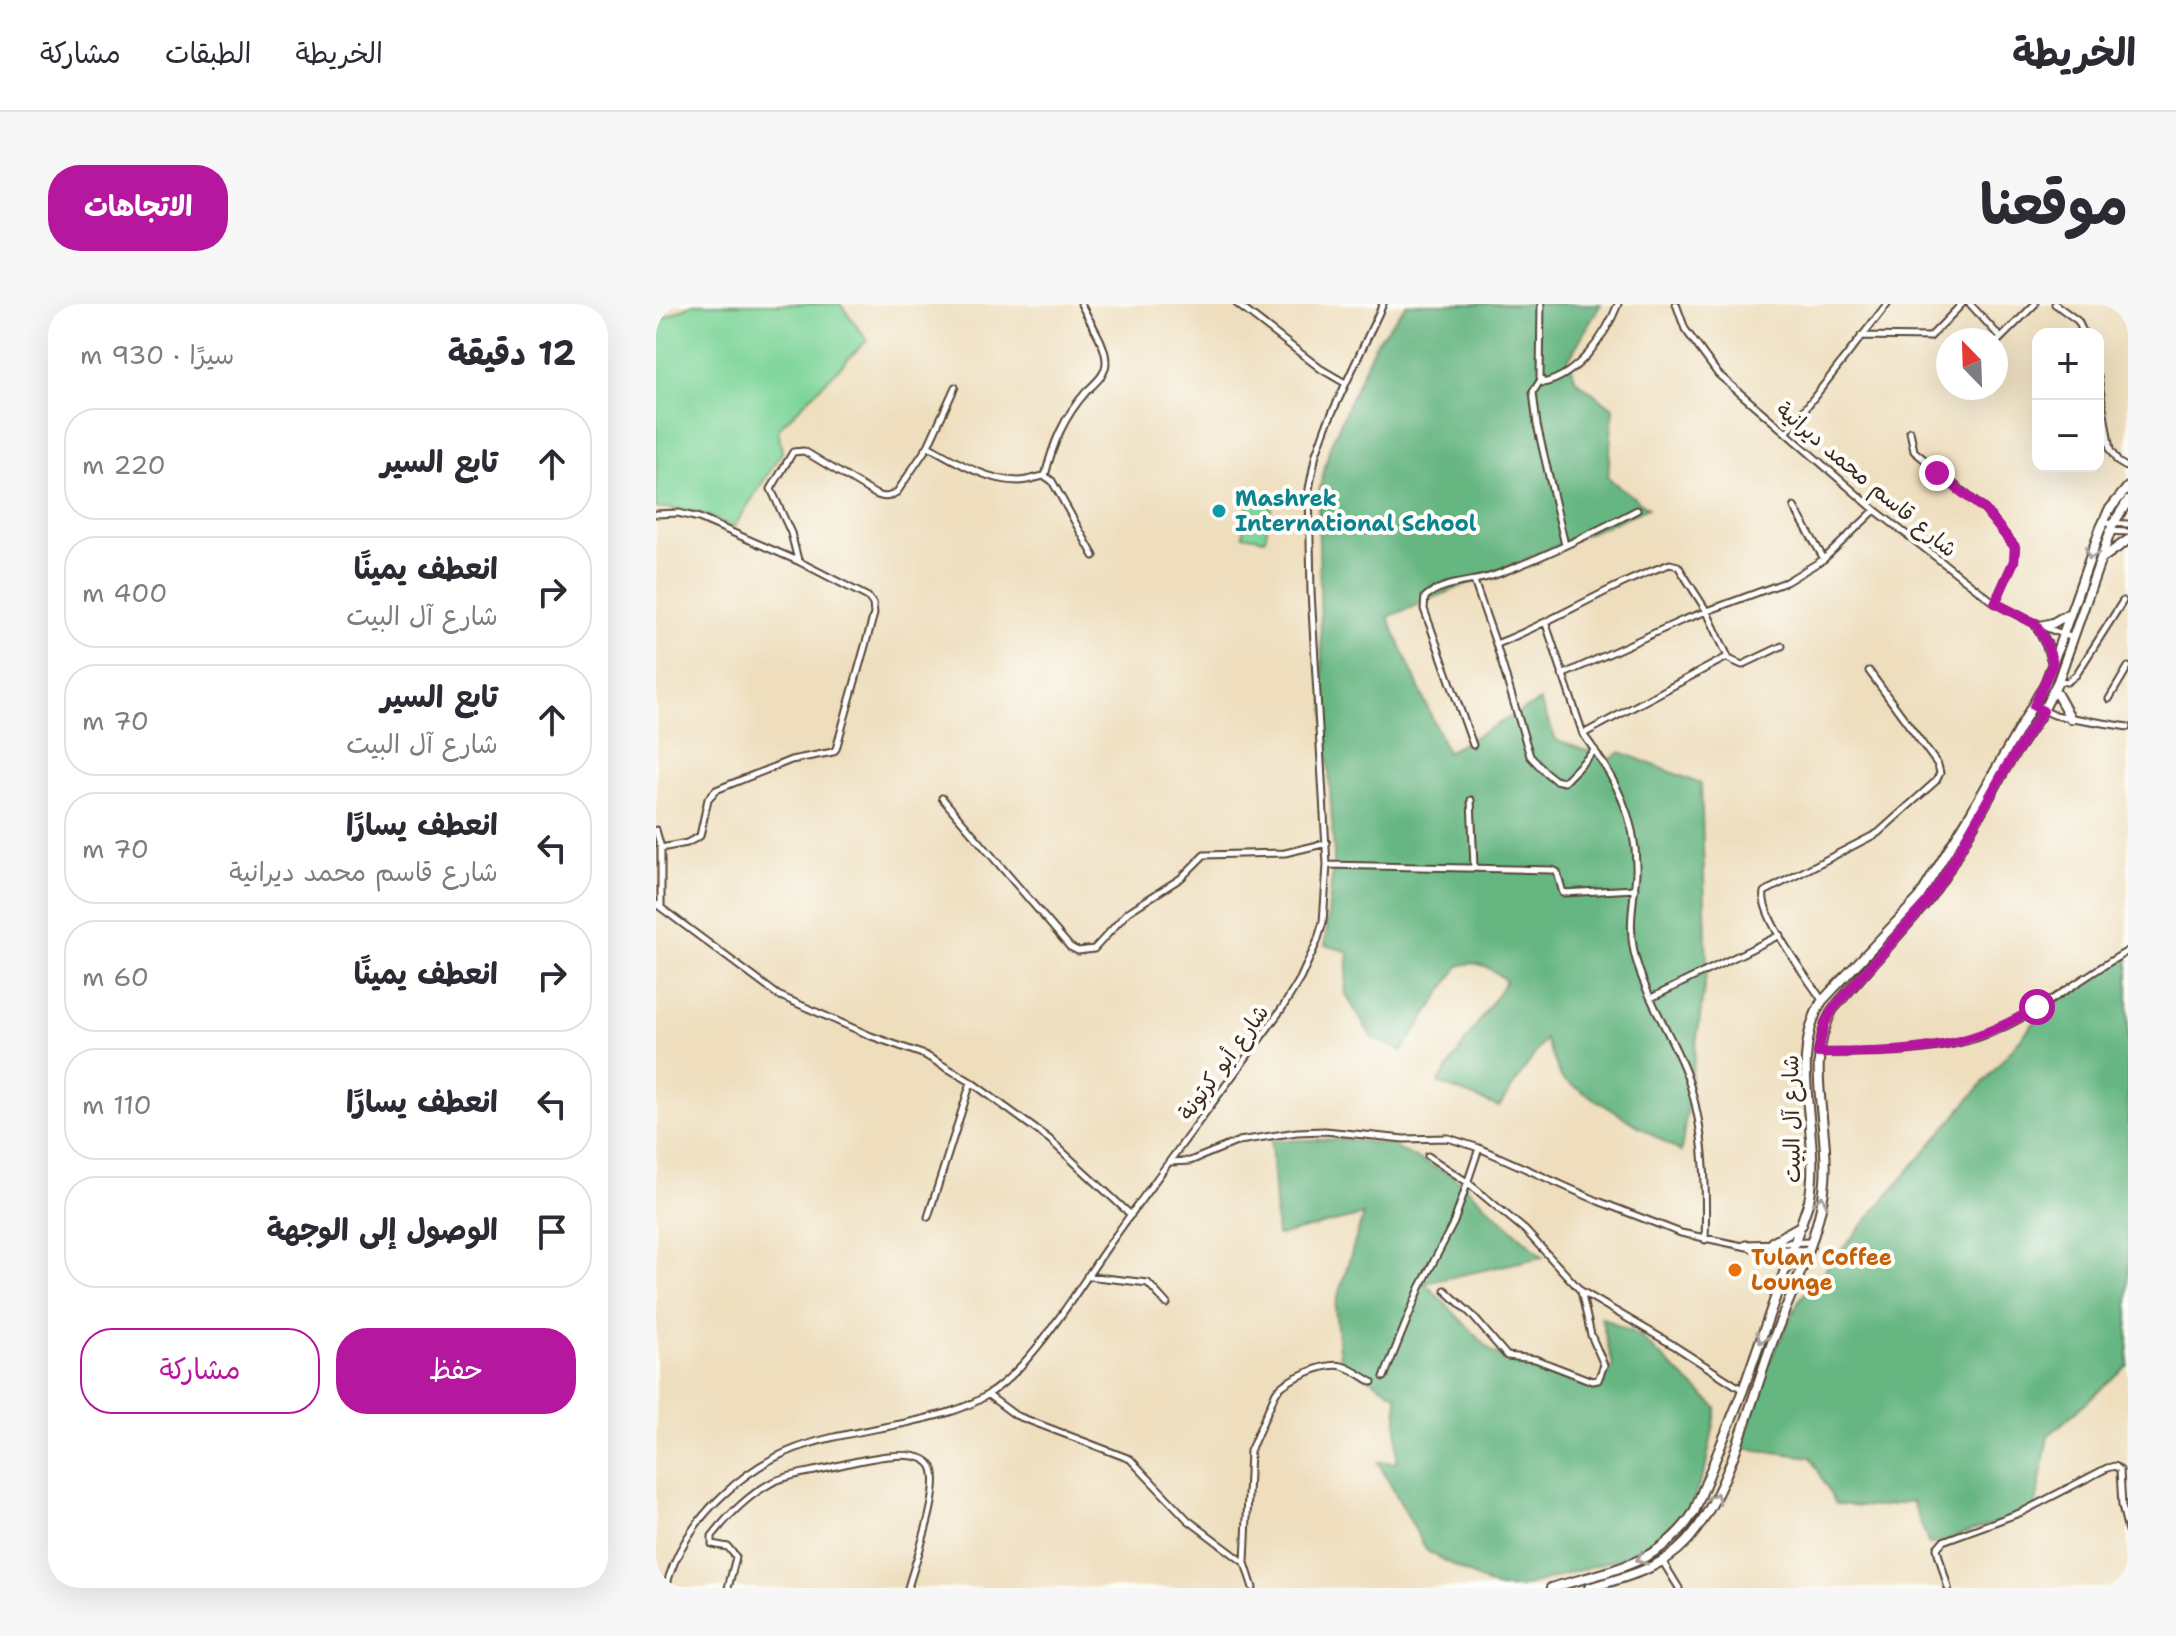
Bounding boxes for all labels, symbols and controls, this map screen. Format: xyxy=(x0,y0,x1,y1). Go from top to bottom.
text: الخريطة xyxy=(2012,27,2136,78)
text: مشاركة xyxy=(40,34,121,72)
text: الطبقات xyxy=(165,34,251,72)
text: الخريطة xyxy=(295,34,383,72)
button: الاتجاهات xyxy=(48,165,228,251)
text: موقعنا xyxy=(1980,167,2128,242)
north arrow xyxy=(1936,328,2008,400)
map controls xyxy=(2032,328,2104,472)
button: + xyxy=(2032,328,2104,400)
text: 12 دقيقة xyxy=(448,330,576,376)
text: سيرًا · 930 m xyxy=(80,337,234,372)
street label: شارع قاسم محمد ديرانية xyxy=(1769,395,1963,565)
button: − xyxy=(2032,400,2104,472)
text: تابع السير xyxy=(381,441,498,482)
icon: ahead xyxy=(530,442,574,486)
text: 220 m xyxy=(82,447,166,482)
route end xyxy=(1919,455,1955,491)
place label: Mashrek International School xyxy=(1235,484,1477,538)
marker: Mashrek International School xyxy=(1210,502,1228,520)
one-way arrow xyxy=(2084,546,2101,560)
text: انعطف يمينًا xyxy=(354,548,498,589)
icon: right xyxy=(530,570,574,614)
text: 400 m xyxy=(82,575,168,610)
text: شارع آل البيت xyxy=(346,598,498,633)
text: تابع السير xyxy=(381,676,498,717)
icon: ahead xyxy=(530,698,574,742)
text: 70 m xyxy=(82,703,149,738)
text: شارع آل البيت xyxy=(346,726,498,761)
text: انعطف يسارًا xyxy=(346,804,498,845)
icon: left xyxy=(530,826,574,870)
text: 70 m xyxy=(82,831,149,866)
text: شارع قاسم محمد ديرانية xyxy=(229,854,498,889)
text: انعطف يمينًا xyxy=(354,953,498,994)
icon: right xyxy=(530,954,574,998)
text: 60 m xyxy=(82,959,149,994)
route start xyxy=(2019,989,2055,1025)
street label: شارع أبو كرتونة xyxy=(1172,999,1276,1126)
street label: شارع آل البيت xyxy=(1776,1055,1808,1183)
text: انعطف يسارًا xyxy=(346,1081,498,1122)
icon: left xyxy=(530,1082,574,1126)
text: 110 m xyxy=(82,1087,152,1122)
one-way arrow xyxy=(1812,1194,1829,1208)
text: الوصول إلى الوجهة xyxy=(266,1209,498,1250)
icon: arrive xyxy=(530,1210,574,1254)
place label: Tulan Coffee Lounge xyxy=(1751,1243,1892,1297)
marker: Tulan Coffee Lounge xyxy=(1726,1261,1744,1279)
button: مشاركة xyxy=(80,1328,320,1414)
button: حفظ xyxy=(336,1328,576,1414)
one-way arrow xyxy=(1755,1330,1771,1344)
one-way arrow xyxy=(1705,1492,1721,1506)
one-way arrow xyxy=(1635,1550,1649,1566)

